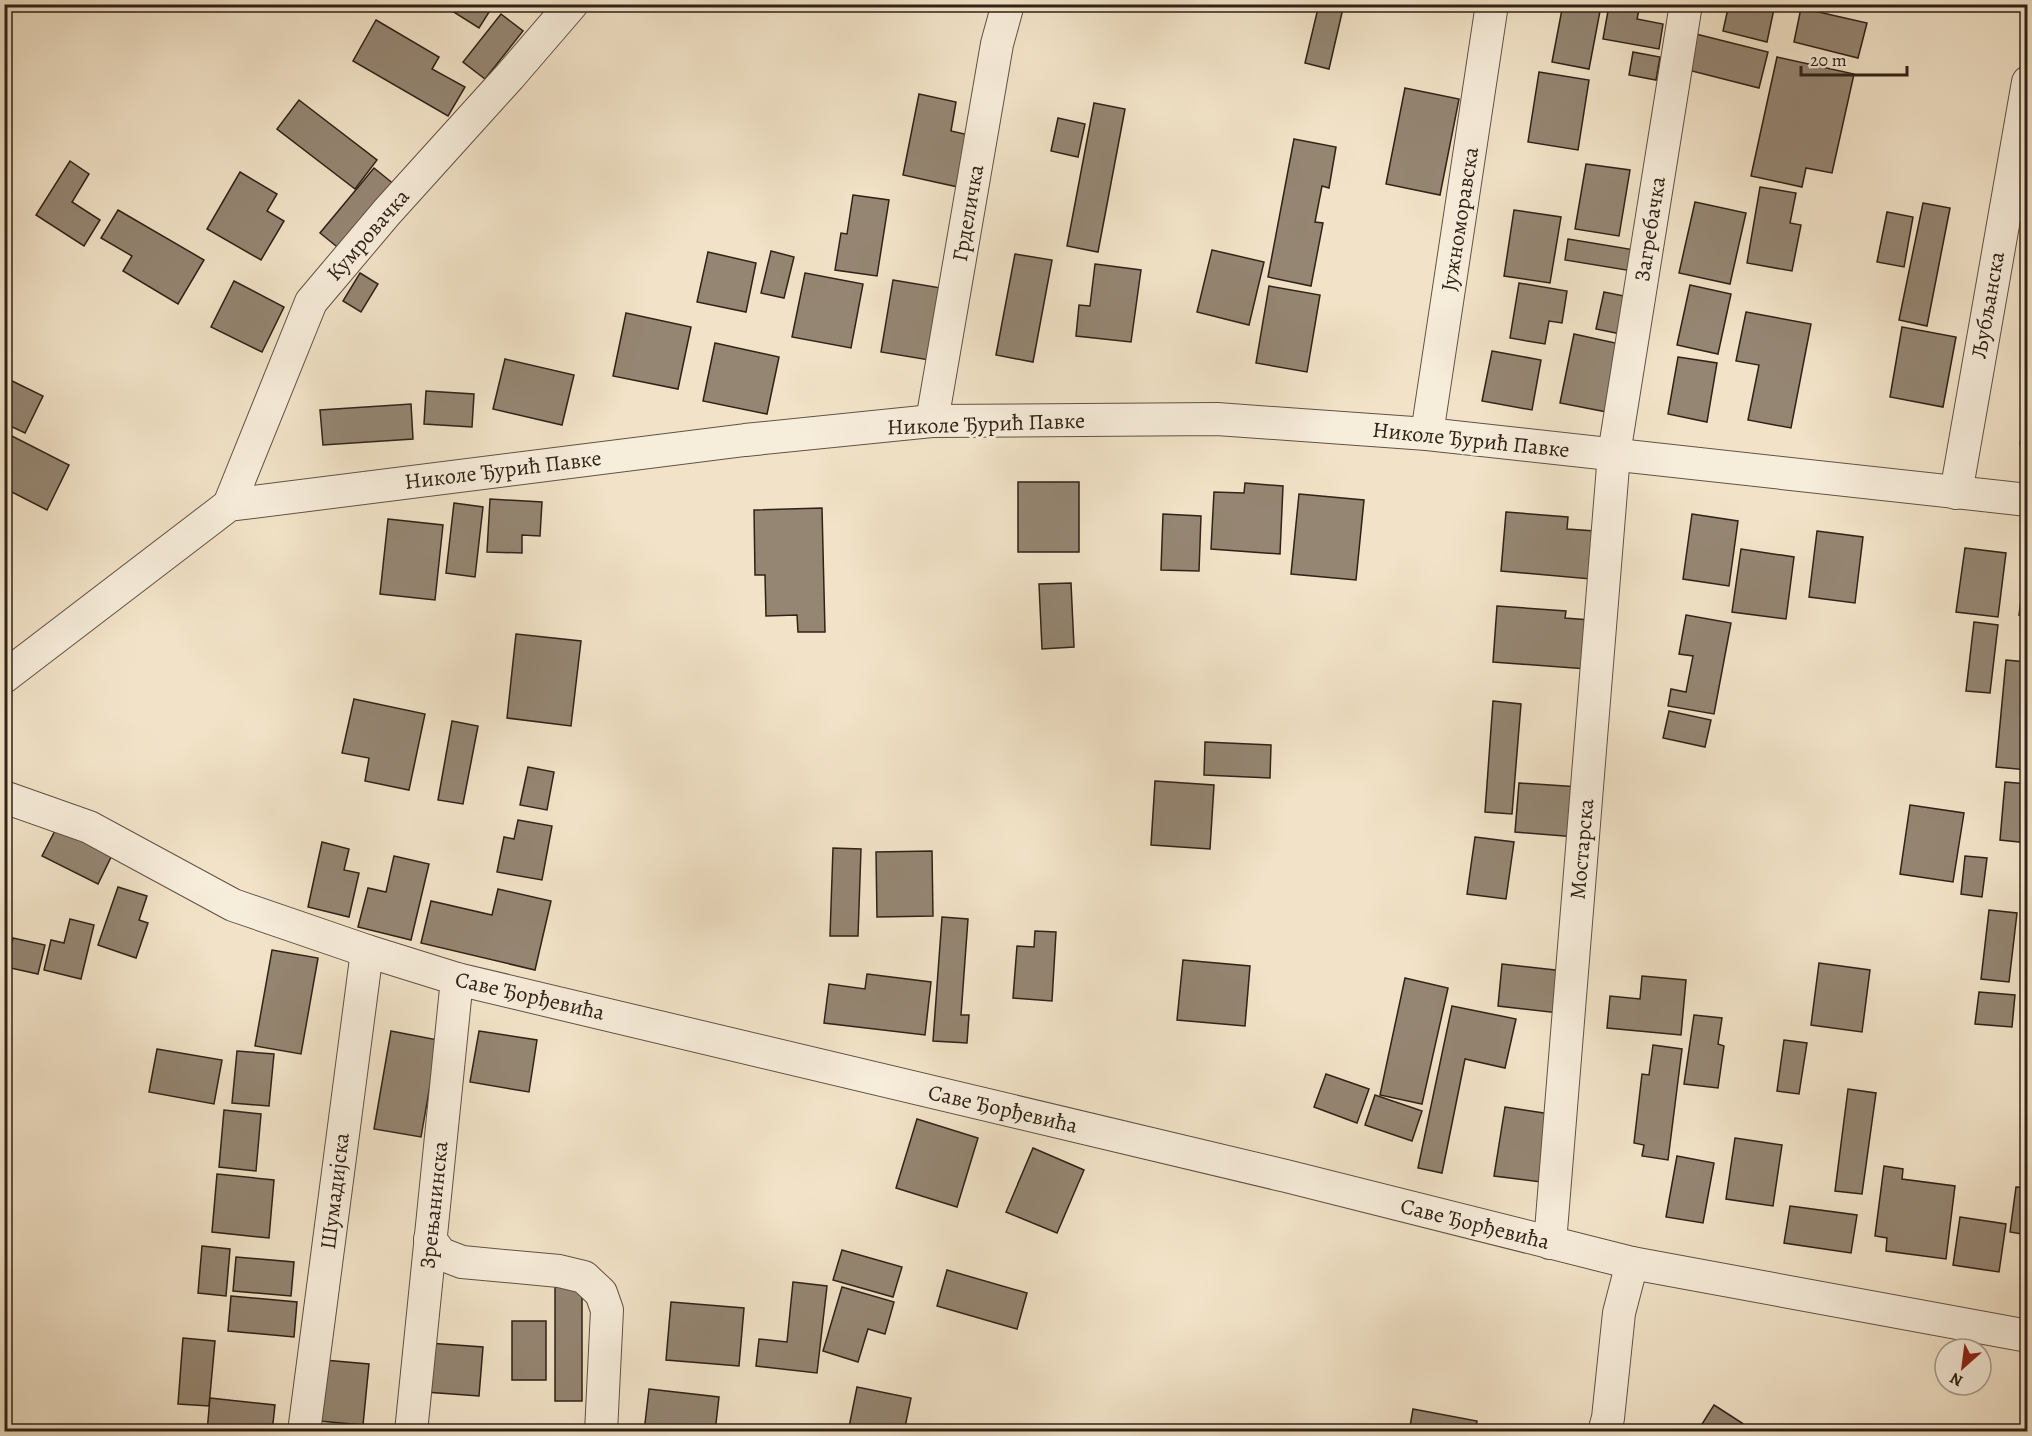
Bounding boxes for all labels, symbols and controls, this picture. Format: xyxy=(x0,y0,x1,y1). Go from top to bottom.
scale bar xyxy=(1801,39,1908,77)
text: 20 m xyxy=(1810,48,1847,72)
street label: Јужноморавска xyxy=(1434,144,1486,293)
street label: Грделичка xyxy=(945,161,991,264)
street label: Загребачка xyxy=(1627,174,1673,284)
street label: Кумровачка xyxy=(320,182,417,287)
street label: Љубљанска xyxy=(1964,248,2012,361)
street label: Николе Ђурић Павке xyxy=(886,406,1086,442)
street label: Николе Ђурић Павке xyxy=(1371,415,1571,465)
street label: Николе Ђурић Павке xyxy=(403,443,603,497)
street label: Мостарска xyxy=(1563,797,1601,901)
street label: Саве Ђорђевића xyxy=(452,964,609,1028)
street label: Саве Ђорђевића xyxy=(925,1077,1082,1141)
street label: Шумадијска xyxy=(313,1130,357,1251)
street label: Зрењанинска xyxy=(412,1139,456,1270)
street label: Саве Ђорђевића xyxy=(1397,1191,1553,1257)
north arrow xyxy=(1933,1337,1993,1397)
text: N xyxy=(1946,1367,1967,1392)

